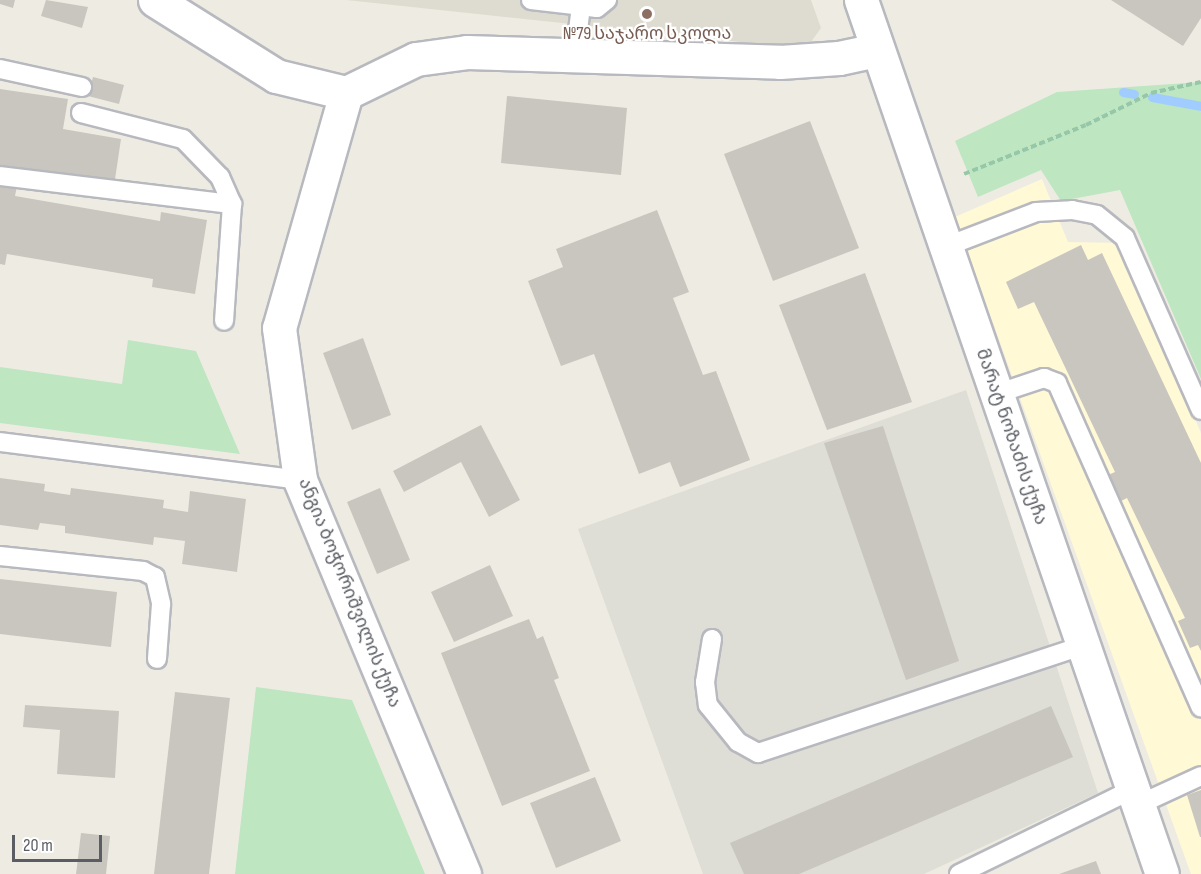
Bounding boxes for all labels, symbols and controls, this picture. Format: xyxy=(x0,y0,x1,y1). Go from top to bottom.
marker: №79 საჯარო სკოლა xyxy=(640,7,654,21)
place label: №79 საჯარო სკოლა xyxy=(563,23,731,45)
street label: მარატ ნოზაძის ქუჩა xyxy=(971,346,1051,528)
street label: ანგია ბოჭორიშვილის ქუჩა xyxy=(293,475,405,711)
scale bar xyxy=(15,823,105,861)
text: 20 m xyxy=(23,835,53,856)

